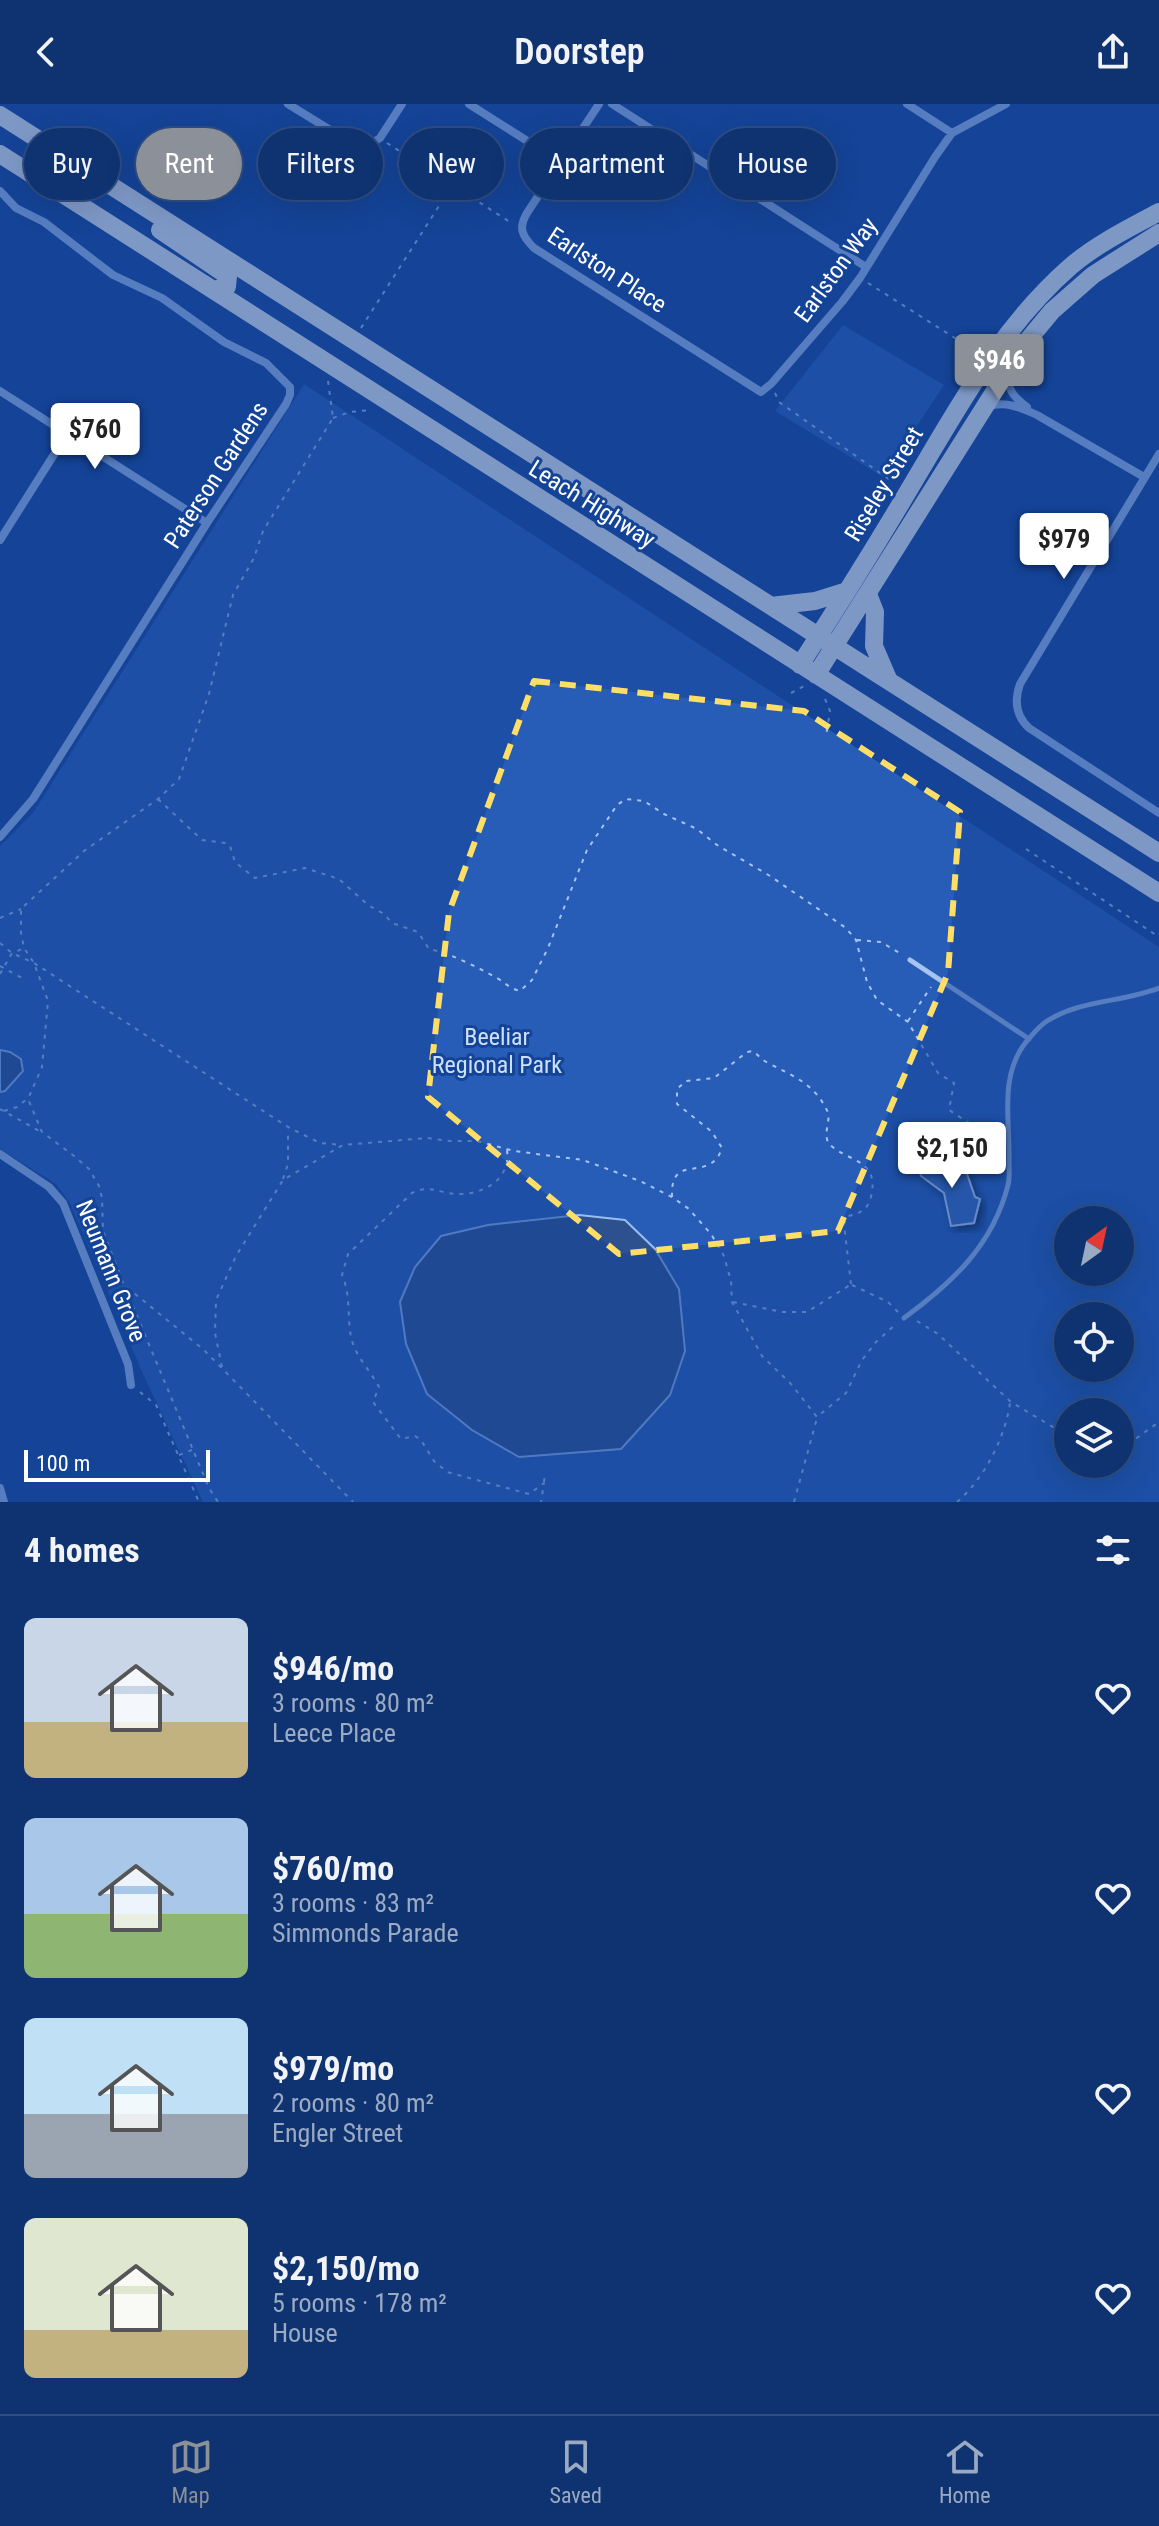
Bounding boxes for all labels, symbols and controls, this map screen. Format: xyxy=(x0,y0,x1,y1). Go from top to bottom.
icon: back xyxy=(24,30,68,74)
icon: share xyxy=(1091,30,1135,74)
text: Doorstep xyxy=(514,31,645,73)
chip: Buy xyxy=(24,128,120,200)
chip: Rent xyxy=(136,128,242,200)
chip: Filters xyxy=(258,128,383,200)
chip: New xyxy=(399,128,504,200)
chip: Apartment xyxy=(520,128,693,200)
chip: House xyxy=(709,128,836,200)
street label: Earlston Way xyxy=(789,212,883,328)
street label: Earlston Place xyxy=(542,221,672,319)
pin: $946 xyxy=(952,334,1046,402)
text: $946 xyxy=(973,345,1025,375)
street label: Paterson Gardens xyxy=(158,397,274,553)
pin: $760 xyxy=(48,403,142,471)
text: $760 xyxy=(69,414,121,444)
street label: Riseley Street xyxy=(839,422,929,546)
street label: Leach Highway xyxy=(524,454,660,554)
pin: $979 xyxy=(1017,513,1111,581)
text: $979 xyxy=(1038,524,1090,554)
park label: Beeliar Regional Park xyxy=(432,1023,562,1079)
pin: $2,150 xyxy=(887,1122,1017,1190)
text: $2,150 xyxy=(916,1133,988,1163)
street label: Neumann Grove xyxy=(70,1196,152,1346)
north arrow xyxy=(1054,1206,1134,1286)
map controls xyxy=(1054,1206,1134,1478)
button: locate xyxy=(1054,1302,1134,1382)
button: layers xyxy=(1054,1398,1134,1478)
scale bar xyxy=(24,1446,210,1482)
text: 100 m xyxy=(36,1451,90,1476)
icon: filters xyxy=(1091,1528,1135,1572)
text: 4 homes xyxy=(24,1530,140,1570)
text: $946/mo xyxy=(272,1648,394,1688)
icon: home xyxy=(88,1650,184,1746)
icon: heart xyxy=(1091,1676,1135,1720)
text: 3 rooms · 80 m² xyxy=(272,1688,434,1718)
text: Leece Place xyxy=(272,1718,396,1748)
text: $760/mo xyxy=(272,1848,394,1888)
icon: home xyxy=(88,1850,184,1946)
icon: heart xyxy=(1091,1876,1135,1920)
text: 3 rooms · 83 m² xyxy=(272,1888,434,1918)
text: Simmonds Parade xyxy=(272,1918,459,1948)
text: $979/mo xyxy=(272,2048,394,2088)
icon: home xyxy=(88,2050,184,2146)
icon: heart xyxy=(1091,2076,1135,2120)
text: 2 rooms · 80 m² xyxy=(272,2088,434,2118)
text: Engler Street xyxy=(272,2118,403,2148)
text: $2,150/mo xyxy=(272,2248,420,2288)
icon: home xyxy=(88,2250,184,2346)
icon: heart xyxy=(1091,2276,1135,2320)
text: 5 rooms · 178 m² xyxy=(272,2288,447,2318)
text: House xyxy=(272,2318,338,2348)
tab: Map xyxy=(169,2435,213,2508)
tab: Saved xyxy=(550,2435,602,2508)
tab: Home xyxy=(939,2435,990,2508)

